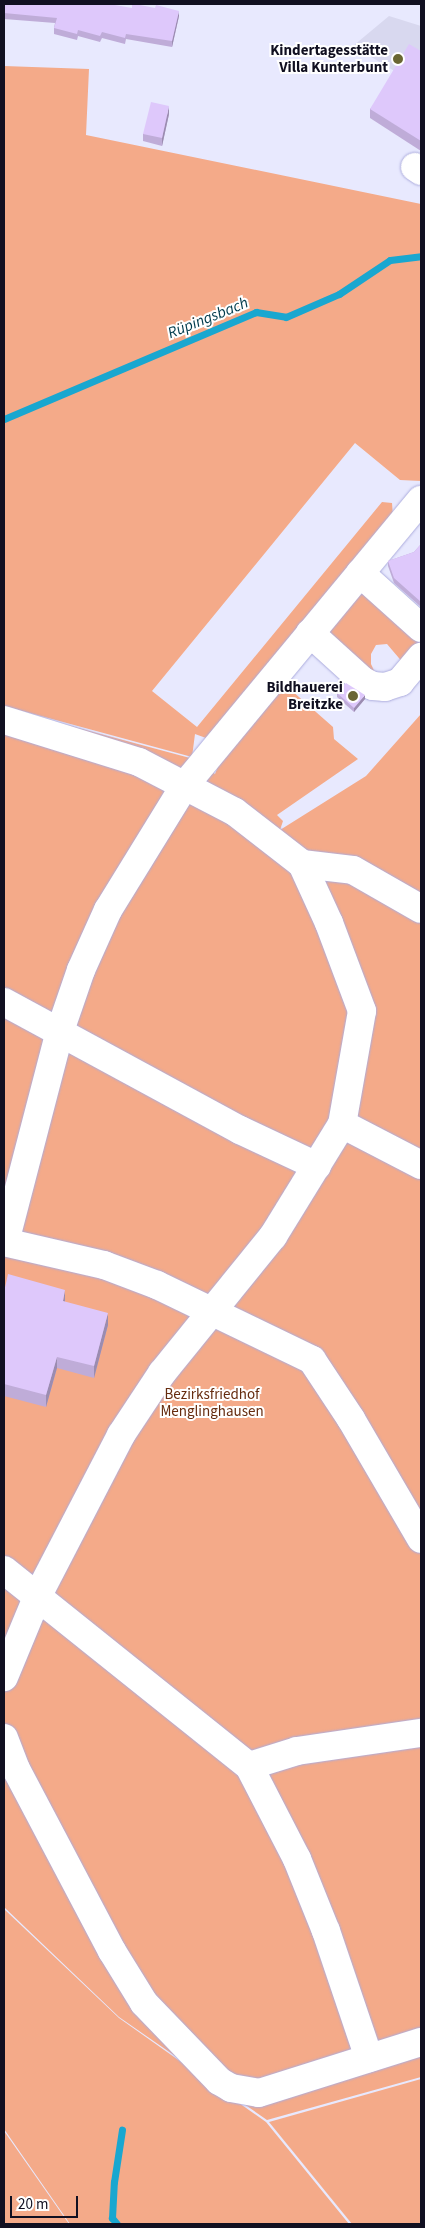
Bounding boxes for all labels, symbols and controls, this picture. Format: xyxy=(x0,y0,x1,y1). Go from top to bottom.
place label: Kindertagesstätte Villa Kunterbunt xyxy=(270,41,388,76)
marker: Kindertagesstätte Villa Kunterbunt xyxy=(392,53,404,65)
water label: Rüpingsbach xyxy=(165,293,251,343)
place label: Bildhauerei Breitzke xyxy=(266,678,343,713)
marker: Bildhauerei Breitzke xyxy=(347,690,359,702)
park label: Bezirksfriedhof Menglinghausen xyxy=(160,1385,264,1420)
scale bar xyxy=(12,2186,80,2218)
text: 20 m xyxy=(18,2194,48,2215)

